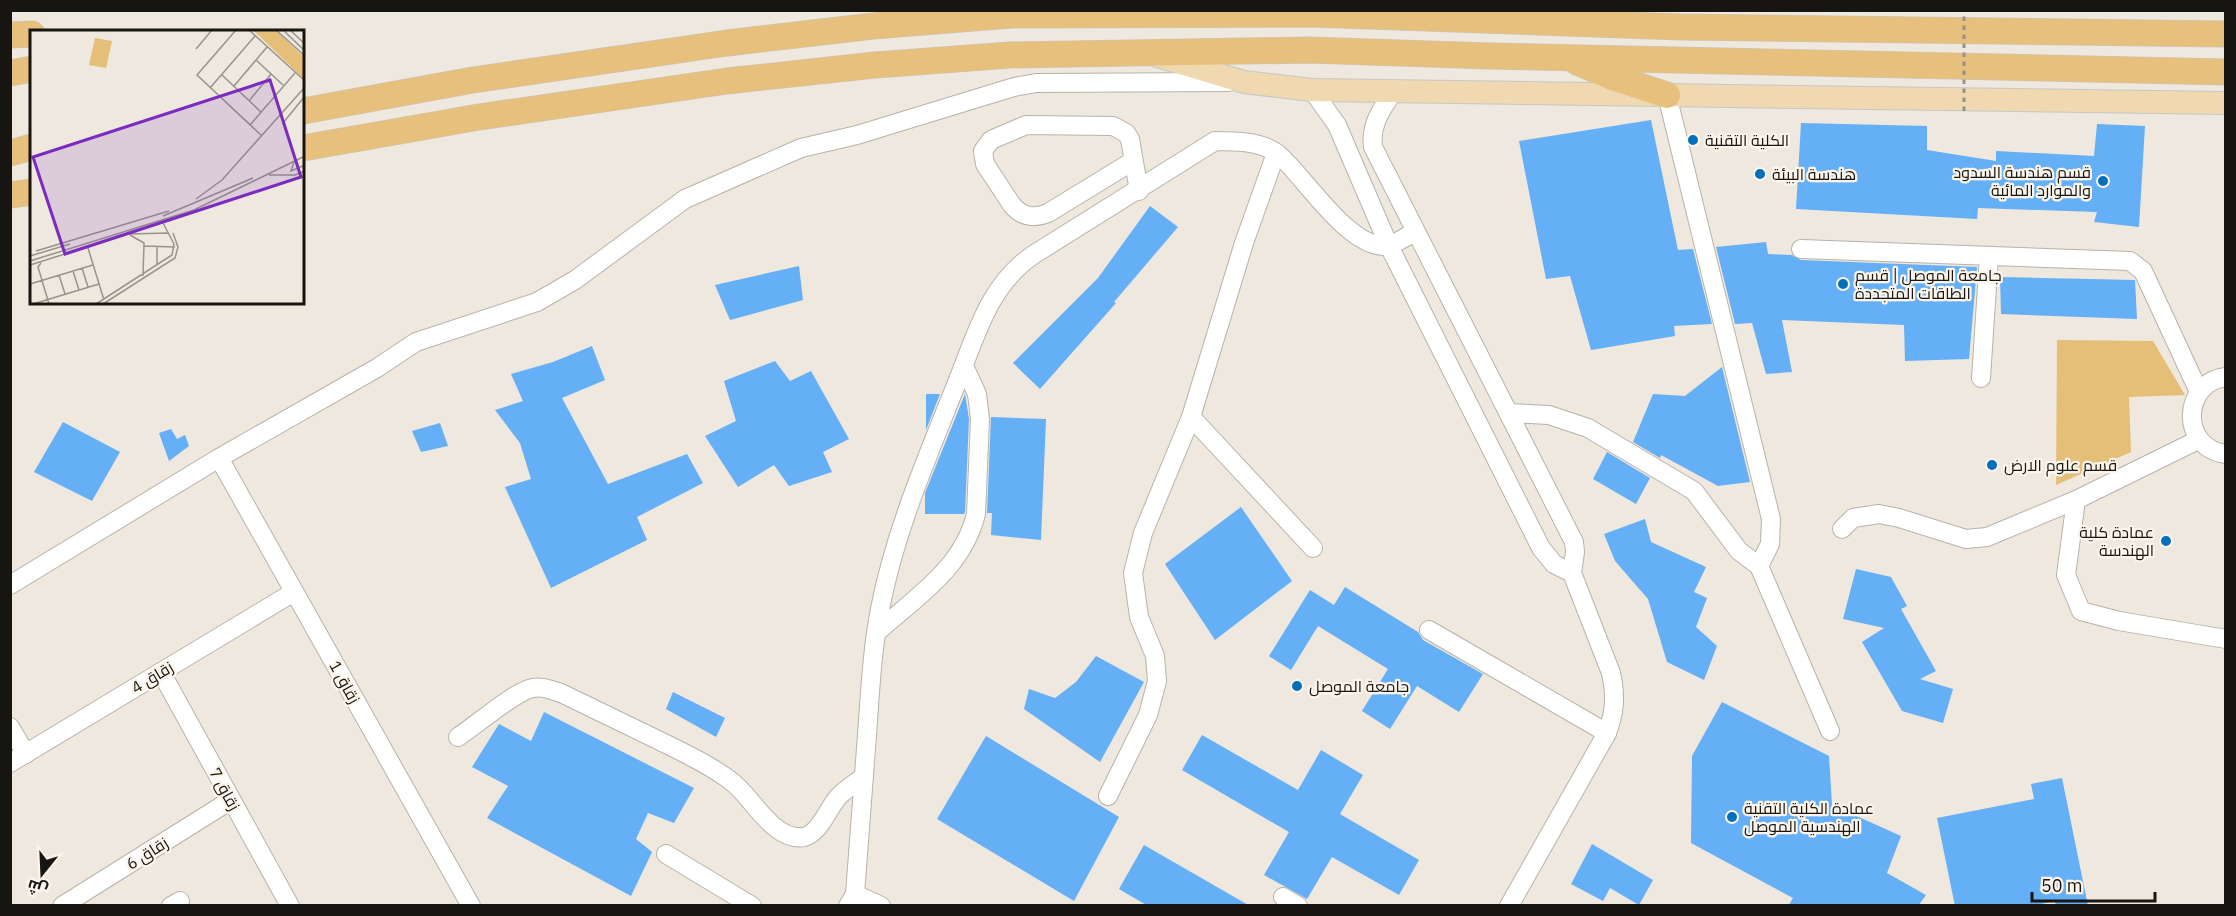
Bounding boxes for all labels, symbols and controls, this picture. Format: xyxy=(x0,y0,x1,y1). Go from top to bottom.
inset map xyxy=(30,30,304,304)
place label: الكلية التقنية xyxy=(1705,130,1789,150)
marker: الكلية التقنية xyxy=(1686,133,1700,147)
place label: قسم هندسة السدود والموارد المائية xyxy=(1953,162,2091,200)
place label: هندسة البيئة xyxy=(1772,164,1856,184)
marker: هندسة البيئة xyxy=(1753,167,1767,181)
marker: قسم هندسة السدود والموارد المائية xyxy=(2096,174,2110,188)
place label: جامعة الموصل | قسم الطاقات المتجددة xyxy=(1855,265,2002,303)
marker: جامعة الموصل | قسم الطاقات المتجددة xyxy=(1836,277,1850,291)
place label: قسم علوم الارض xyxy=(2004,455,2117,477)
marker: قسم علوم الارض xyxy=(1985,458,1999,472)
place label: عمادة كلية الهندسة xyxy=(2079,522,2154,561)
marker: عمادة كلية الهندسة xyxy=(2159,534,2173,548)
street label: زقاق 4 xyxy=(127,657,177,698)
street label: زقاق 1 xyxy=(324,657,365,707)
place label: جامعة الموصل xyxy=(1309,676,1409,697)
marker: جامعة الموصل xyxy=(1290,679,1304,693)
street label: زقاق 7 xyxy=(204,764,245,814)
place label: عمادة الكلية التقنية الهندسية الموصل xyxy=(1744,798,1874,837)
marker: عمادة الكلية التقنية الهندسية الموصل xyxy=(1725,810,1739,824)
street label: زقاق 6 xyxy=(122,832,172,874)
north arrow xyxy=(12,844,72,904)
scale bar xyxy=(2032,865,2155,903)
text: 50 m xyxy=(2041,874,2083,897)
text: ش xyxy=(25,876,50,901)

